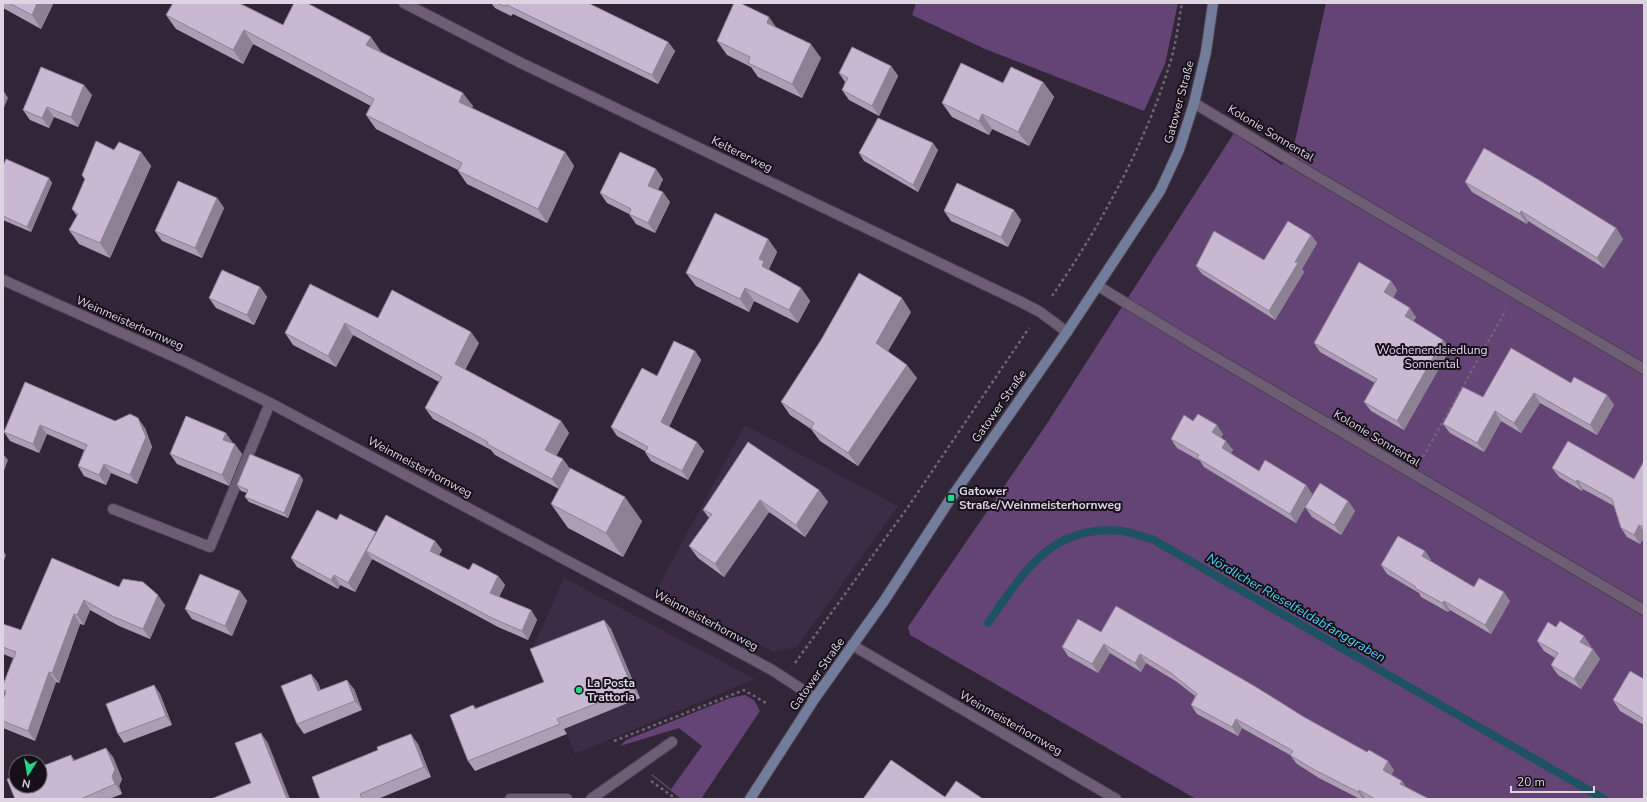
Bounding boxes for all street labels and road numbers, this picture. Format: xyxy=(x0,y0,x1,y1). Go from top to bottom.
street label: Gatower Straße xyxy=(1160,59,1198,145)
street label: Kolonie Sonnental xyxy=(1225,101,1318,165)
street label: Keltererweg xyxy=(709,132,775,176)
street label: Weinmeisterhornweg xyxy=(74,292,186,354)
street label: Gatower Straße xyxy=(968,366,1030,446)
street label: Kolonie Sonnental xyxy=(1331,406,1424,470)
street label: Weinmeisterhornweg xyxy=(365,433,475,501)
street label: Weinmeisterhornweg xyxy=(651,586,761,654)
street label: Gatower Straße xyxy=(786,634,848,714)
street label: Weinmeisterhornweg xyxy=(957,687,1065,759)

